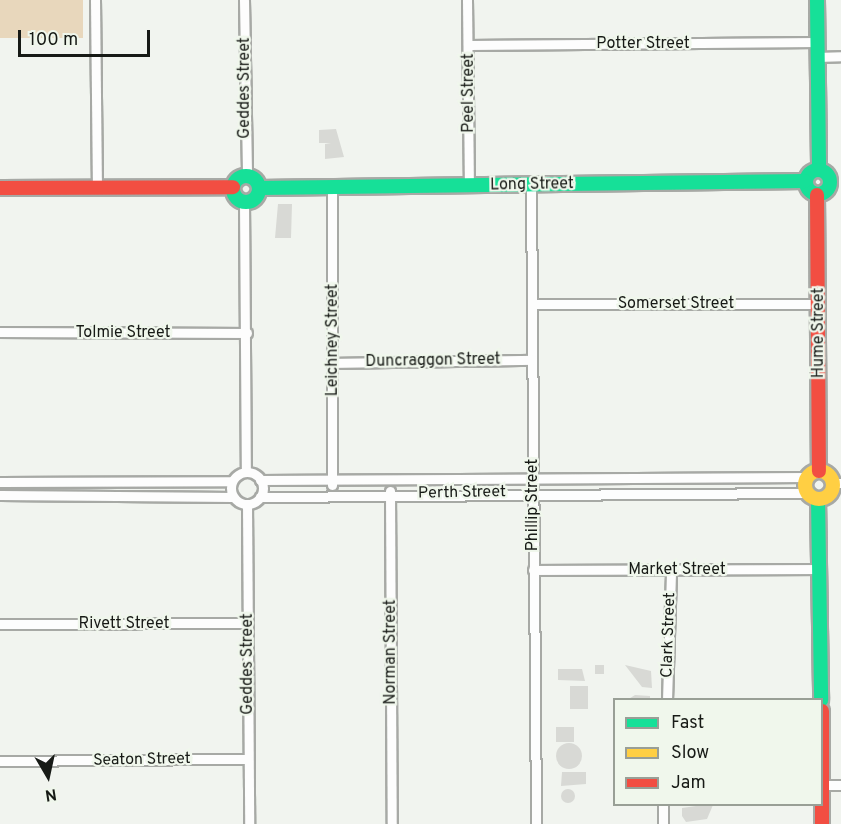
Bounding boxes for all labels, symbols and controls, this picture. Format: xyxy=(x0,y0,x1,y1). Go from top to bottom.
scale bar xyxy=(21,18,153,56)
text: 100 m xyxy=(29,29,78,52)
street label: Potter Street xyxy=(596,34,690,54)
street label: Geddes Street xyxy=(235,37,255,139)
street label: Peel Street xyxy=(459,53,479,133)
street label: Long Street xyxy=(490,175,574,195)
street label: Leichney Street xyxy=(323,284,343,396)
street label: Hume Street xyxy=(809,288,829,378)
street label: Somerset Street xyxy=(618,294,734,314)
street label: Tolmie Street xyxy=(75,323,171,343)
street label: Duncraggon Street xyxy=(365,350,501,372)
street label: Phillip Street xyxy=(523,459,543,551)
street label: Perth Street xyxy=(418,483,506,503)
street label: Market Street xyxy=(628,560,726,580)
street label: Clark Street xyxy=(658,592,680,678)
street label: Norman Street xyxy=(381,599,401,705)
street label: Geddes Street xyxy=(238,613,258,715)
street label: Rivett Street xyxy=(79,614,169,634)
legend xyxy=(613,698,823,806)
text: Fast xyxy=(671,712,704,735)
text: Slow xyxy=(671,742,709,765)
north arrow xyxy=(18,746,78,806)
street label: Seaton Street xyxy=(93,750,191,770)
text: Jam xyxy=(671,772,706,795)
text: N xyxy=(44,783,58,805)

